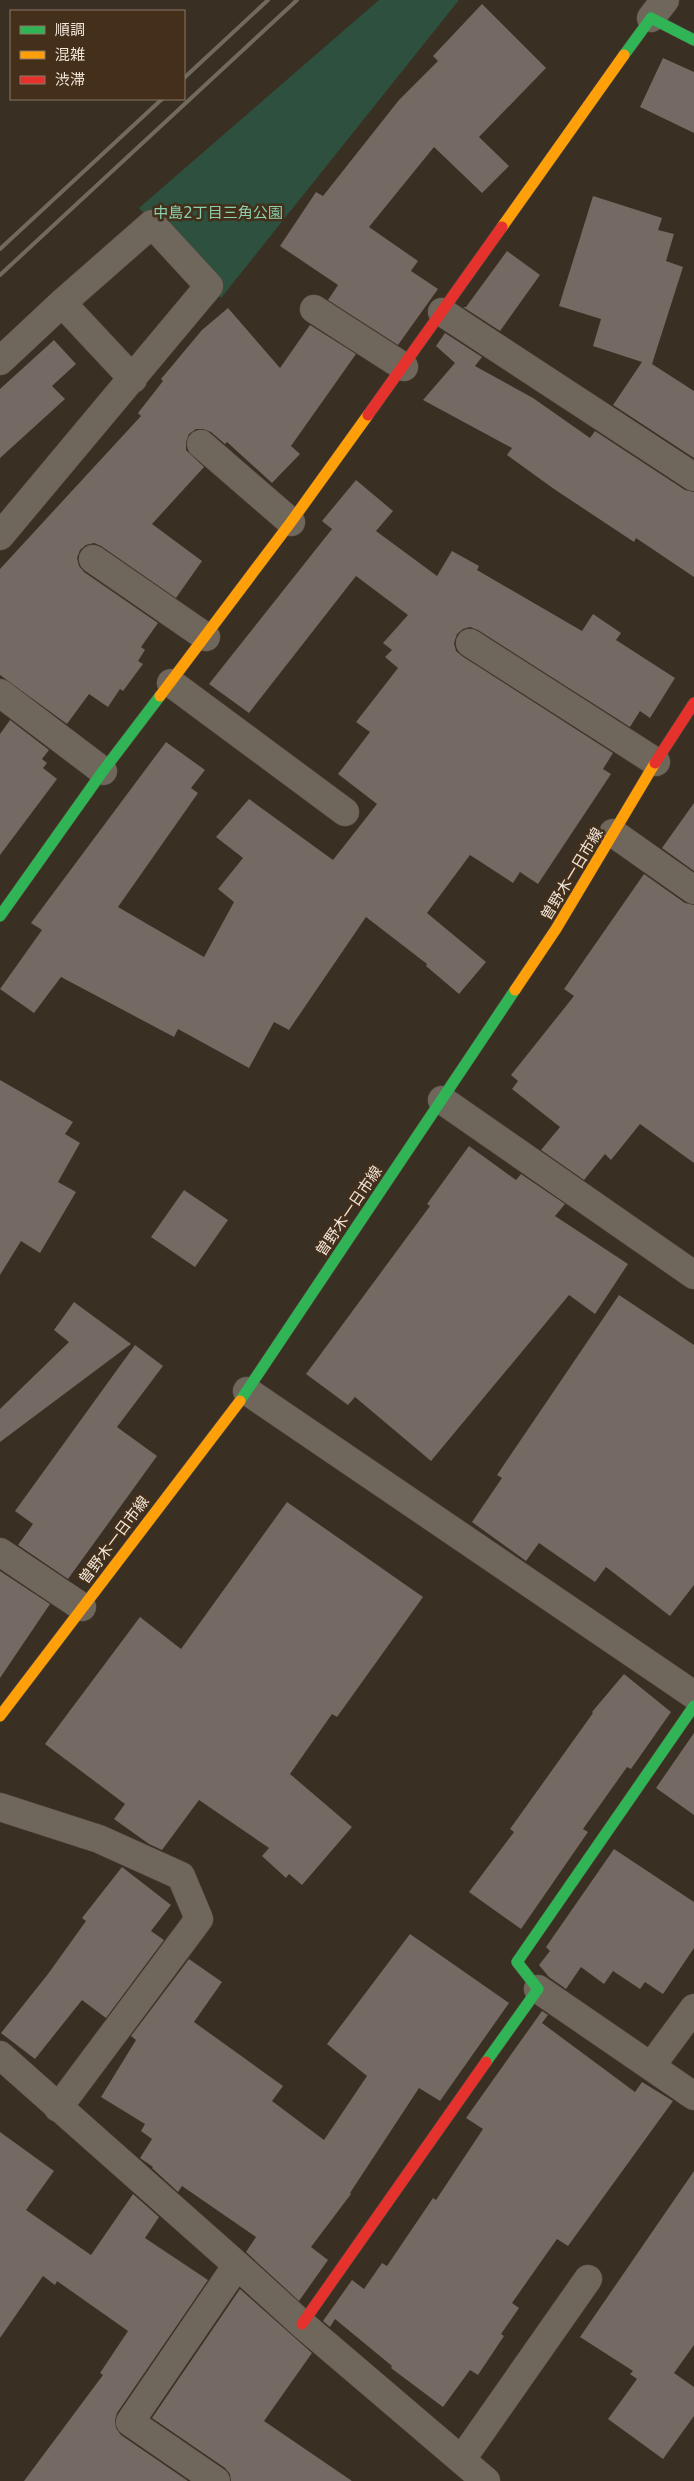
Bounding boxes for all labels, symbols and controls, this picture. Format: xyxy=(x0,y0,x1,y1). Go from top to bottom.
legend xyxy=(10,10,185,100)
text: 順調 xyxy=(55,21,85,39)
text: 混雑 xyxy=(55,46,85,64)
text: 渋滞 xyxy=(55,71,85,89)
park label: 中島2丁目三角公園 xyxy=(153,204,283,222)
street label: 曽野木一日市線 xyxy=(537,824,607,924)
street label: 曽野木一日市線 xyxy=(312,1162,386,1260)
street label: 曽野木一日市線 xyxy=(75,1493,153,1587)

